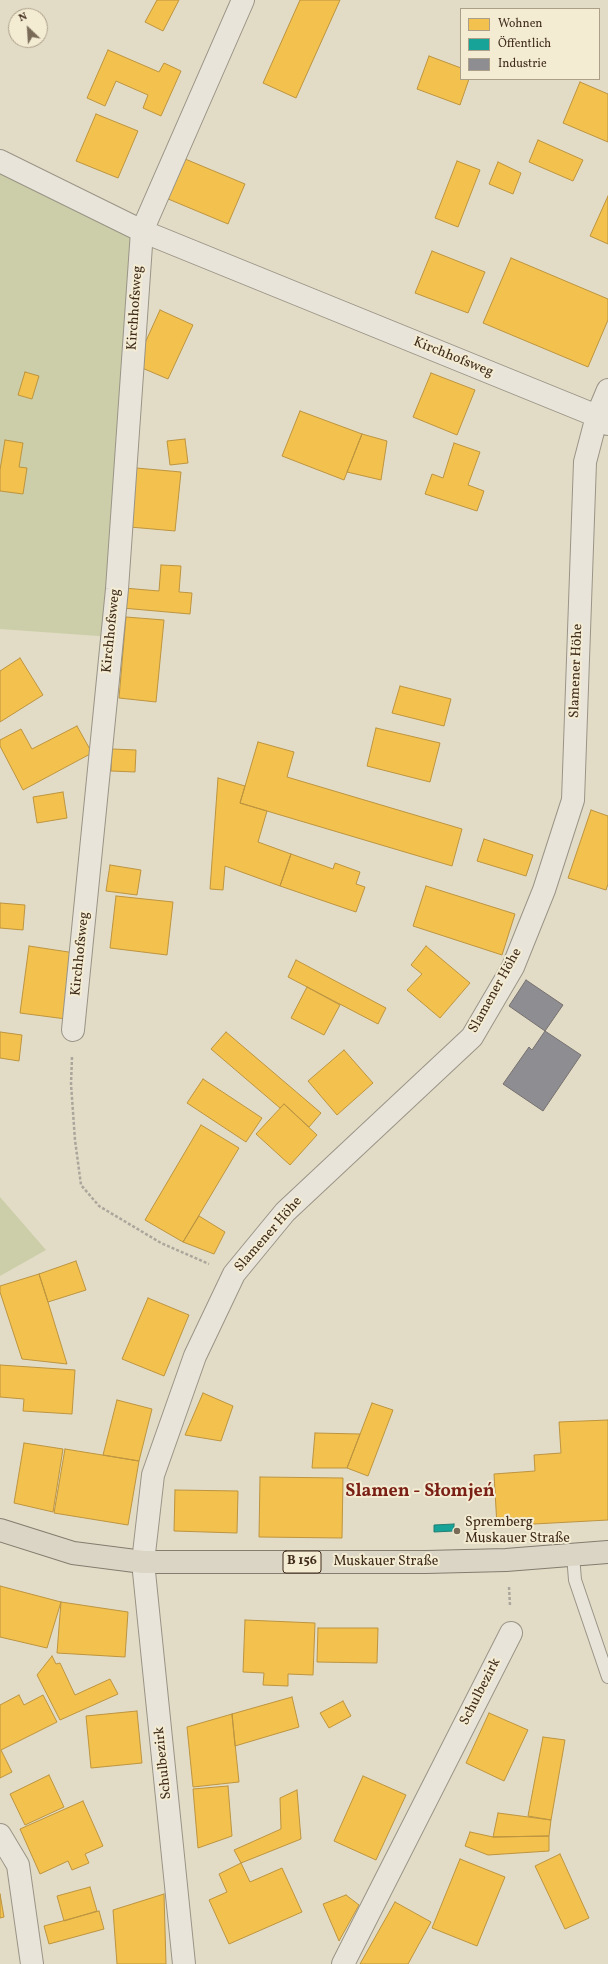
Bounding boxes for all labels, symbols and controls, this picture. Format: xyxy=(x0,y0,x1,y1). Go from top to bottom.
north arrow xyxy=(8,8,48,48)
legend xyxy=(460,8,600,80)
text: N xyxy=(16,9,30,26)
text: Wohnen xyxy=(498,16,543,32)
text: Öffentlich xyxy=(498,36,551,52)
text: Industrie xyxy=(498,56,547,72)
street label: Kirchhofsweg xyxy=(125,265,147,351)
street label: Kirchhofsweg xyxy=(411,334,495,382)
street label: Kirchhofsweg xyxy=(99,588,125,674)
street label: Slamener Höhe xyxy=(567,624,587,718)
street label: Kirchhofsweg xyxy=(68,911,94,997)
street label: Slamener Höhe xyxy=(466,946,526,1036)
street label: Slamener Höhe xyxy=(232,1194,306,1276)
district label: Slamen - Słomjeń xyxy=(345,1482,495,1504)
place label: Spremberg Muskauer Straße xyxy=(465,1515,570,1548)
marker: Spremberg Muskauer Straße xyxy=(452,1526,462,1536)
road number: B 156 xyxy=(283,1551,321,1573)
street label: Muskauer Straße xyxy=(334,1554,438,1570)
street label: Schulbezirk xyxy=(457,1656,505,1728)
street label: Schulbezirk xyxy=(152,1726,176,1800)

